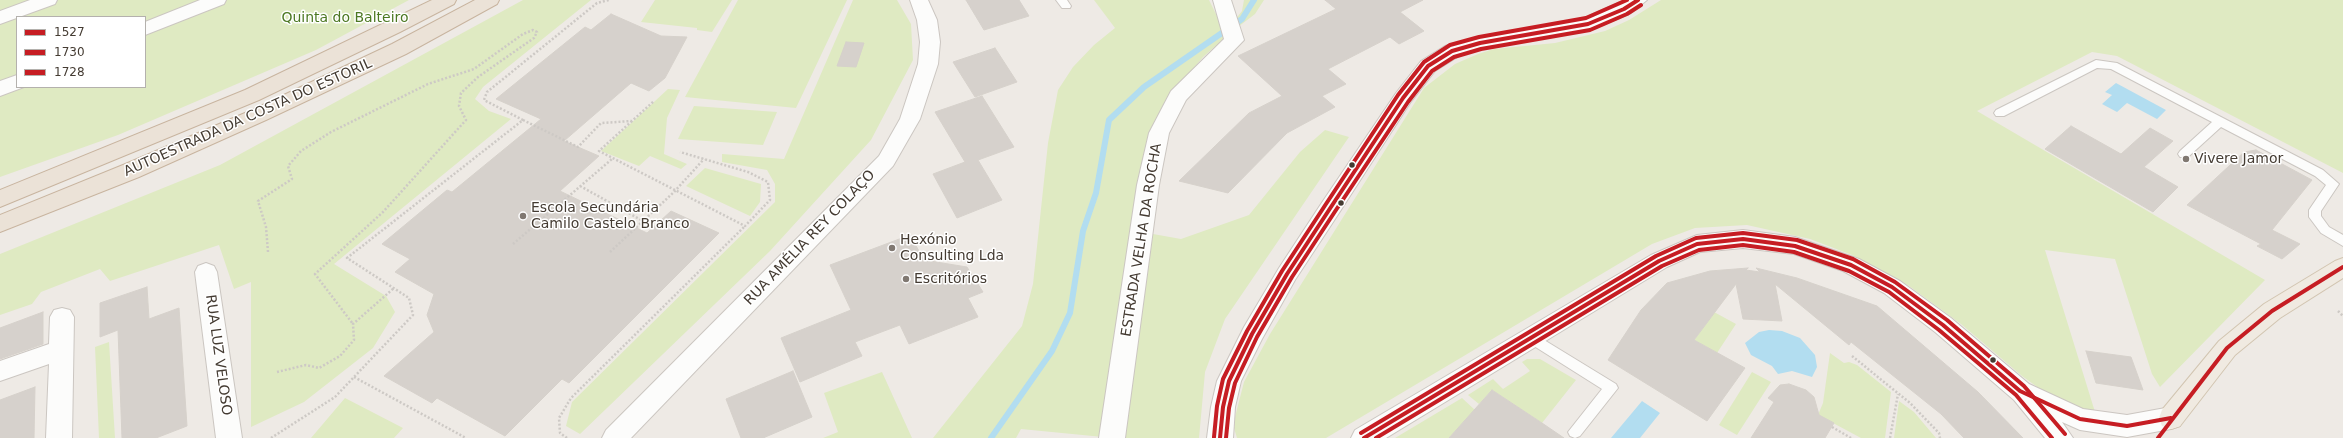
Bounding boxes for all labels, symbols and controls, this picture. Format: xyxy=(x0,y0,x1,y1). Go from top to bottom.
park label: Quinta do Balteiro xyxy=(281,10,409,26)
legend xyxy=(16,16,146,88)
text: 1527 xyxy=(54,25,85,39)
text: 1730 xyxy=(54,45,85,59)
street label: AUTOESTRADA DA COSTA DO ESTORIL xyxy=(121,55,375,181)
text: 1728 xyxy=(54,65,85,79)
street label: ESTRADA VELHA DA ROCHA xyxy=(1118,142,1166,338)
place label: Vivere Jamor xyxy=(2194,151,2283,167)
marker: Vivere Jamor xyxy=(2181,154,2191,164)
unlabelled marker xyxy=(1347,160,1357,170)
street label: RUA AMÉLIA REY COLAÇO xyxy=(741,167,879,309)
unlabelled marker xyxy=(1336,198,1346,208)
place label: Escola Secundária Camilo Castelo Branco xyxy=(531,200,690,232)
marker: Escola Secundária Camilo Castelo Branco xyxy=(518,211,528,221)
place label: Hexónio Consulting Lda xyxy=(900,232,1004,264)
marker: Hexónio Consulting Lda xyxy=(887,243,897,253)
place label: Escritórios xyxy=(914,271,987,287)
marker: Escritórios xyxy=(901,274,911,284)
street label: RUA LUZ VELOSO xyxy=(201,294,235,416)
unlabelled marker xyxy=(1988,355,1998,365)

